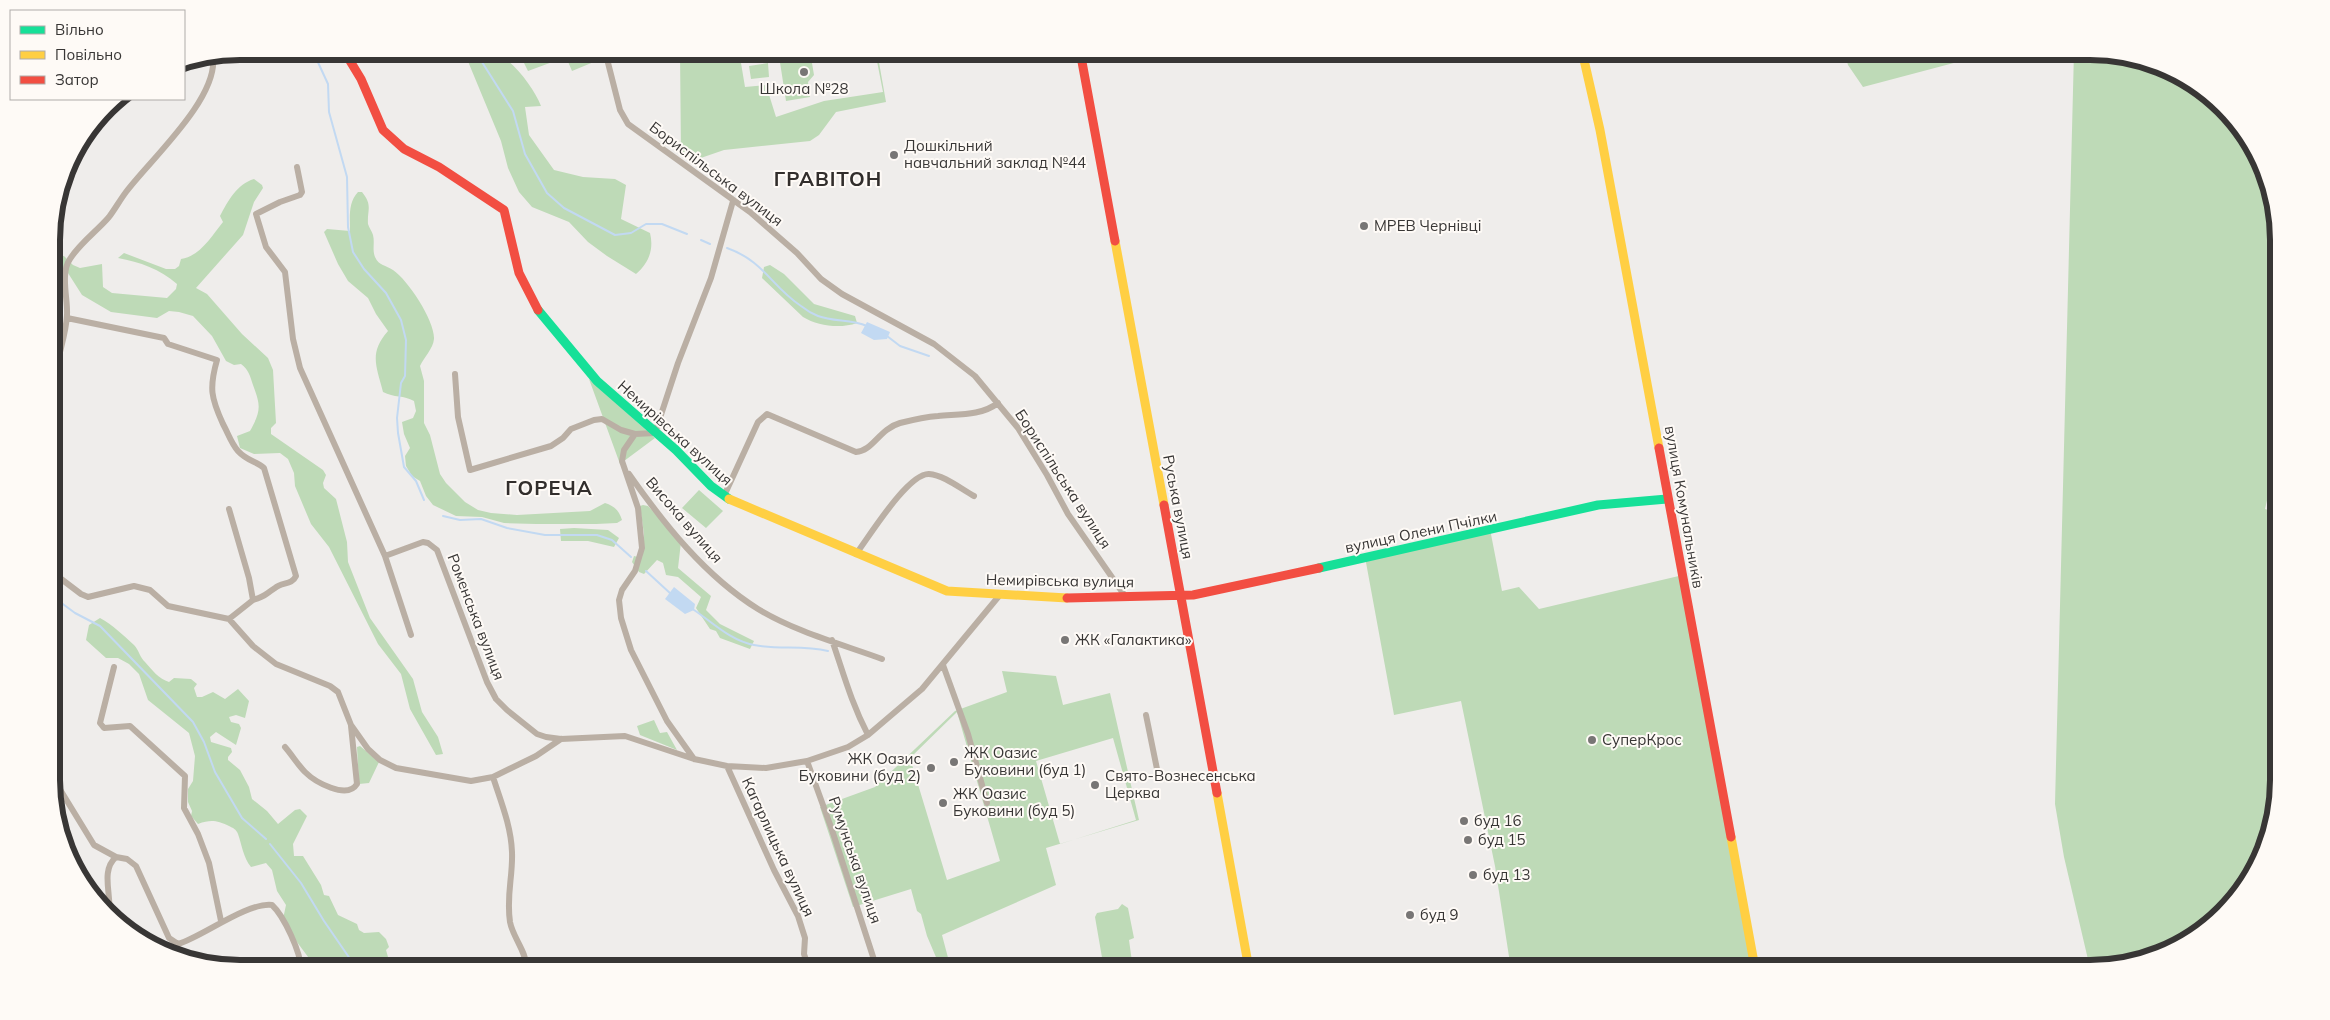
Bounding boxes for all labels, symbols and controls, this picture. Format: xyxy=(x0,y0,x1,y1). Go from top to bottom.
legend xyxy=(10,10,185,100)
text: Вільно xyxy=(55,20,104,39)
text: Повільно xyxy=(55,45,122,64)
marker: Школа №28 xyxy=(798,66,810,78)
text: Затор xyxy=(55,70,99,89)
place label: Школа №28 xyxy=(759,79,849,98)
street label: Бориспільська вулиця xyxy=(646,117,787,230)
place label: Дошкільний навчальний заклад №44 xyxy=(904,136,1086,172)
marker: Дошкільний навчальний заклад №44 xyxy=(888,149,900,161)
district label: ГРАВІТОН xyxy=(774,166,882,191)
place label: МРЕВ Чернівці xyxy=(1374,216,1481,235)
marker: МРЕВ Чернівці xyxy=(1358,220,1370,232)
street label: Немирівська вулиця xyxy=(614,376,737,489)
street label: Бориспільська вулиця xyxy=(1011,405,1116,552)
street label: вулиця Комунальників xyxy=(1661,424,1708,590)
street label: Руська вулиця xyxy=(1159,453,1198,561)
street label: Висока вулиця xyxy=(642,473,727,567)
district label: ГОРЕЧА xyxy=(505,475,593,500)
street label: вулиця Олени Пчілки xyxy=(1343,506,1499,557)
street label: Роменська вулиця xyxy=(444,551,509,683)
street label: Немирівська вулиця xyxy=(986,570,1134,591)
place label: ЖК «Галактика» xyxy=(1075,630,1192,649)
marker: ЖК «Галактика» xyxy=(1059,634,1071,646)
place label: СуперКрос xyxy=(1602,730,1682,749)
marker: СуперКрос xyxy=(1586,734,1598,746)
place label: ЖК Оазис Буковини (буд 1) xyxy=(964,743,1086,779)
place label: ЖК Оазис Буковини (буд 2) xyxy=(799,749,921,785)
marker: ЖК Оазис Буковини (буд 1) xyxy=(948,756,960,768)
marker: ЖК Оазис Буковини (буд 2) xyxy=(925,762,937,774)
place label: Свято-Вознесенська Церква xyxy=(1105,766,1256,802)
street label: Кагарлицька вулиця xyxy=(738,774,819,919)
marker: Свято-Вознесенська Церква xyxy=(1089,779,1101,791)
place label: ЖК Оазис Буковини (буд 5) xyxy=(953,784,1075,820)
street label: Румунська вулиця xyxy=(825,794,886,926)
marker: ЖК Оазис Буковини (буд 5) xyxy=(937,797,949,809)
place label: буд 16 xyxy=(1474,811,1522,830)
marker: буд 16 xyxy=(1458,815,1470,827)
place label: буд 15 xyxy=(1478,830,1526,849)
marker: буд 15 xyxy=(1462,834,1474,846)
place label: буд 13 xyxy=(1483,865,1531,884)
marker: буд 13 xyxy=(1467,869,1479,881)
place label: буд 9 xyxy=(1420,905,1459,924)
marker: буд 9 xyxy=(1404,909,1416,921)

